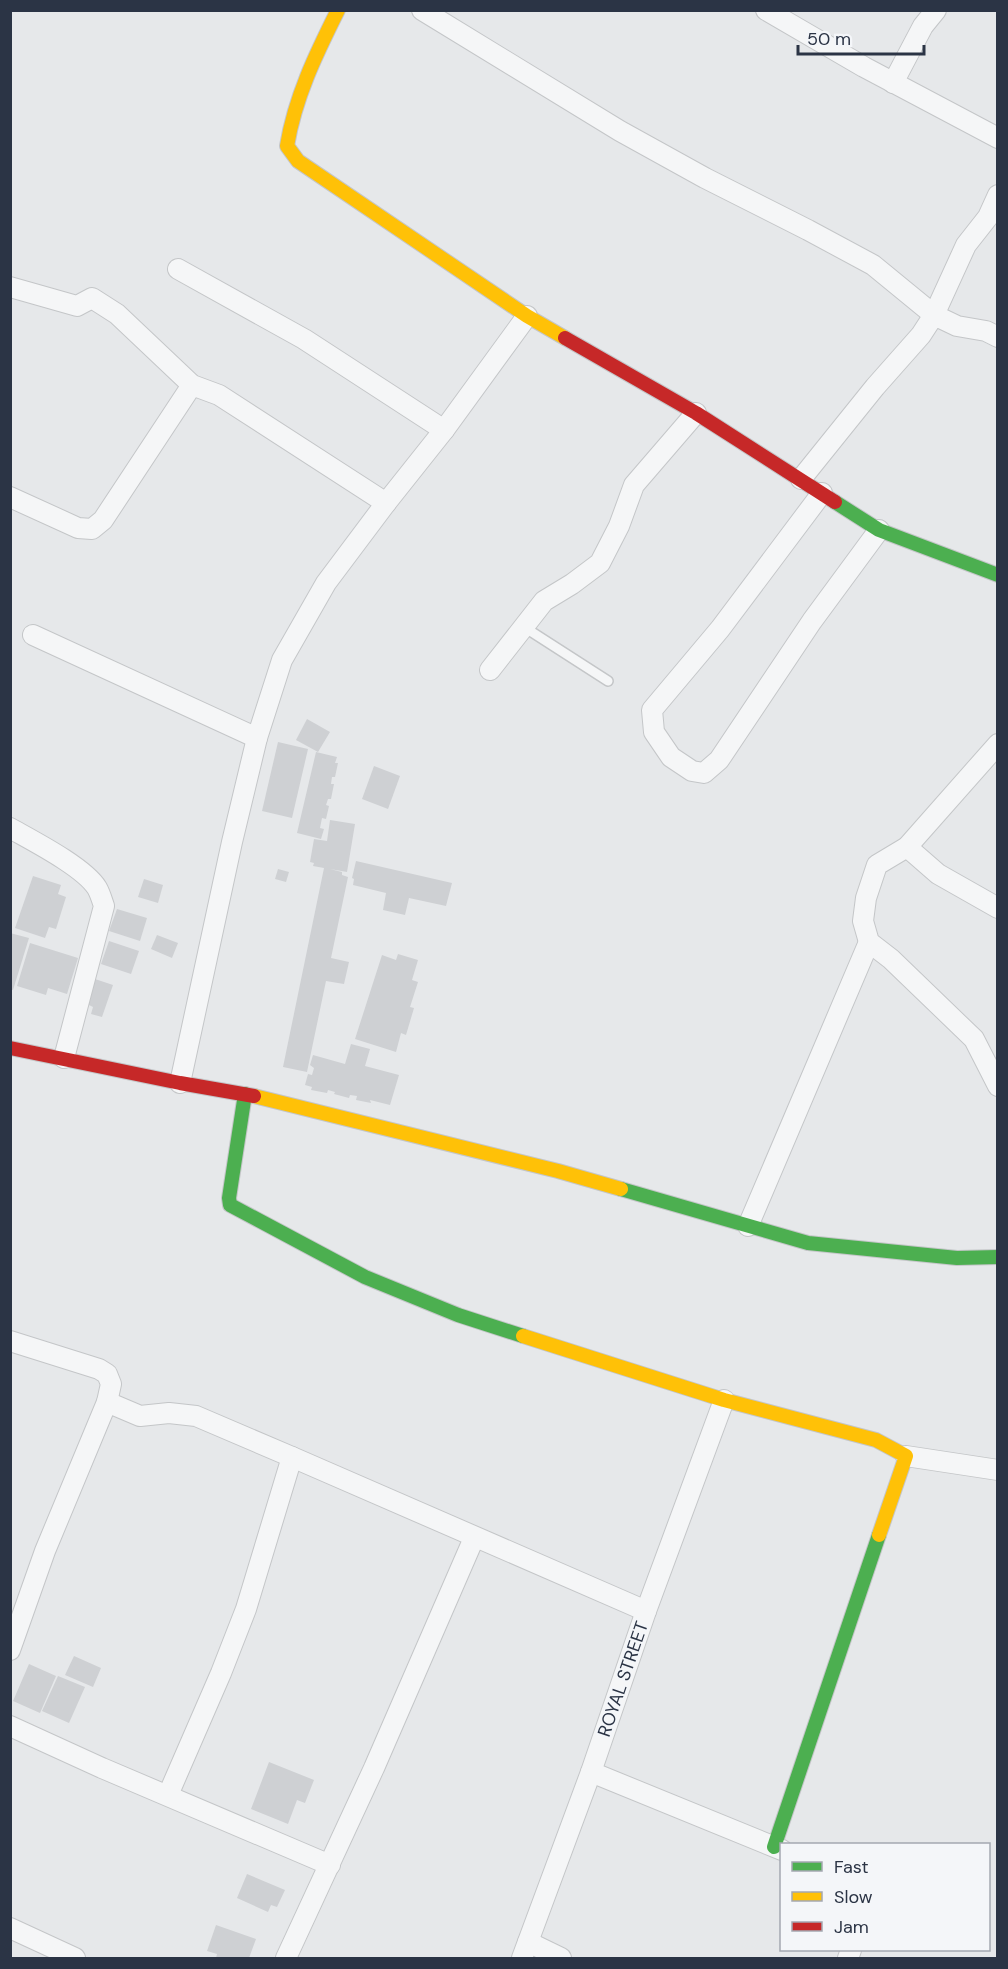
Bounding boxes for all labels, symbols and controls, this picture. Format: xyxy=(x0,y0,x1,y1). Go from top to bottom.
scale bar xyxy=(798,18,924,56)
text: 50 m xyxy=(807,27,851,51)
street label: ROYAL STREET xyxy=(592,1618,654,1740)
legend xyxy=(780,1843,990,1951)
text: Fast xyxy=(834,1855,869,1879)
text: Slow xyxy=(834,1885,873,1909)
text: Jam xyxy=(834,1915,869,1939)

